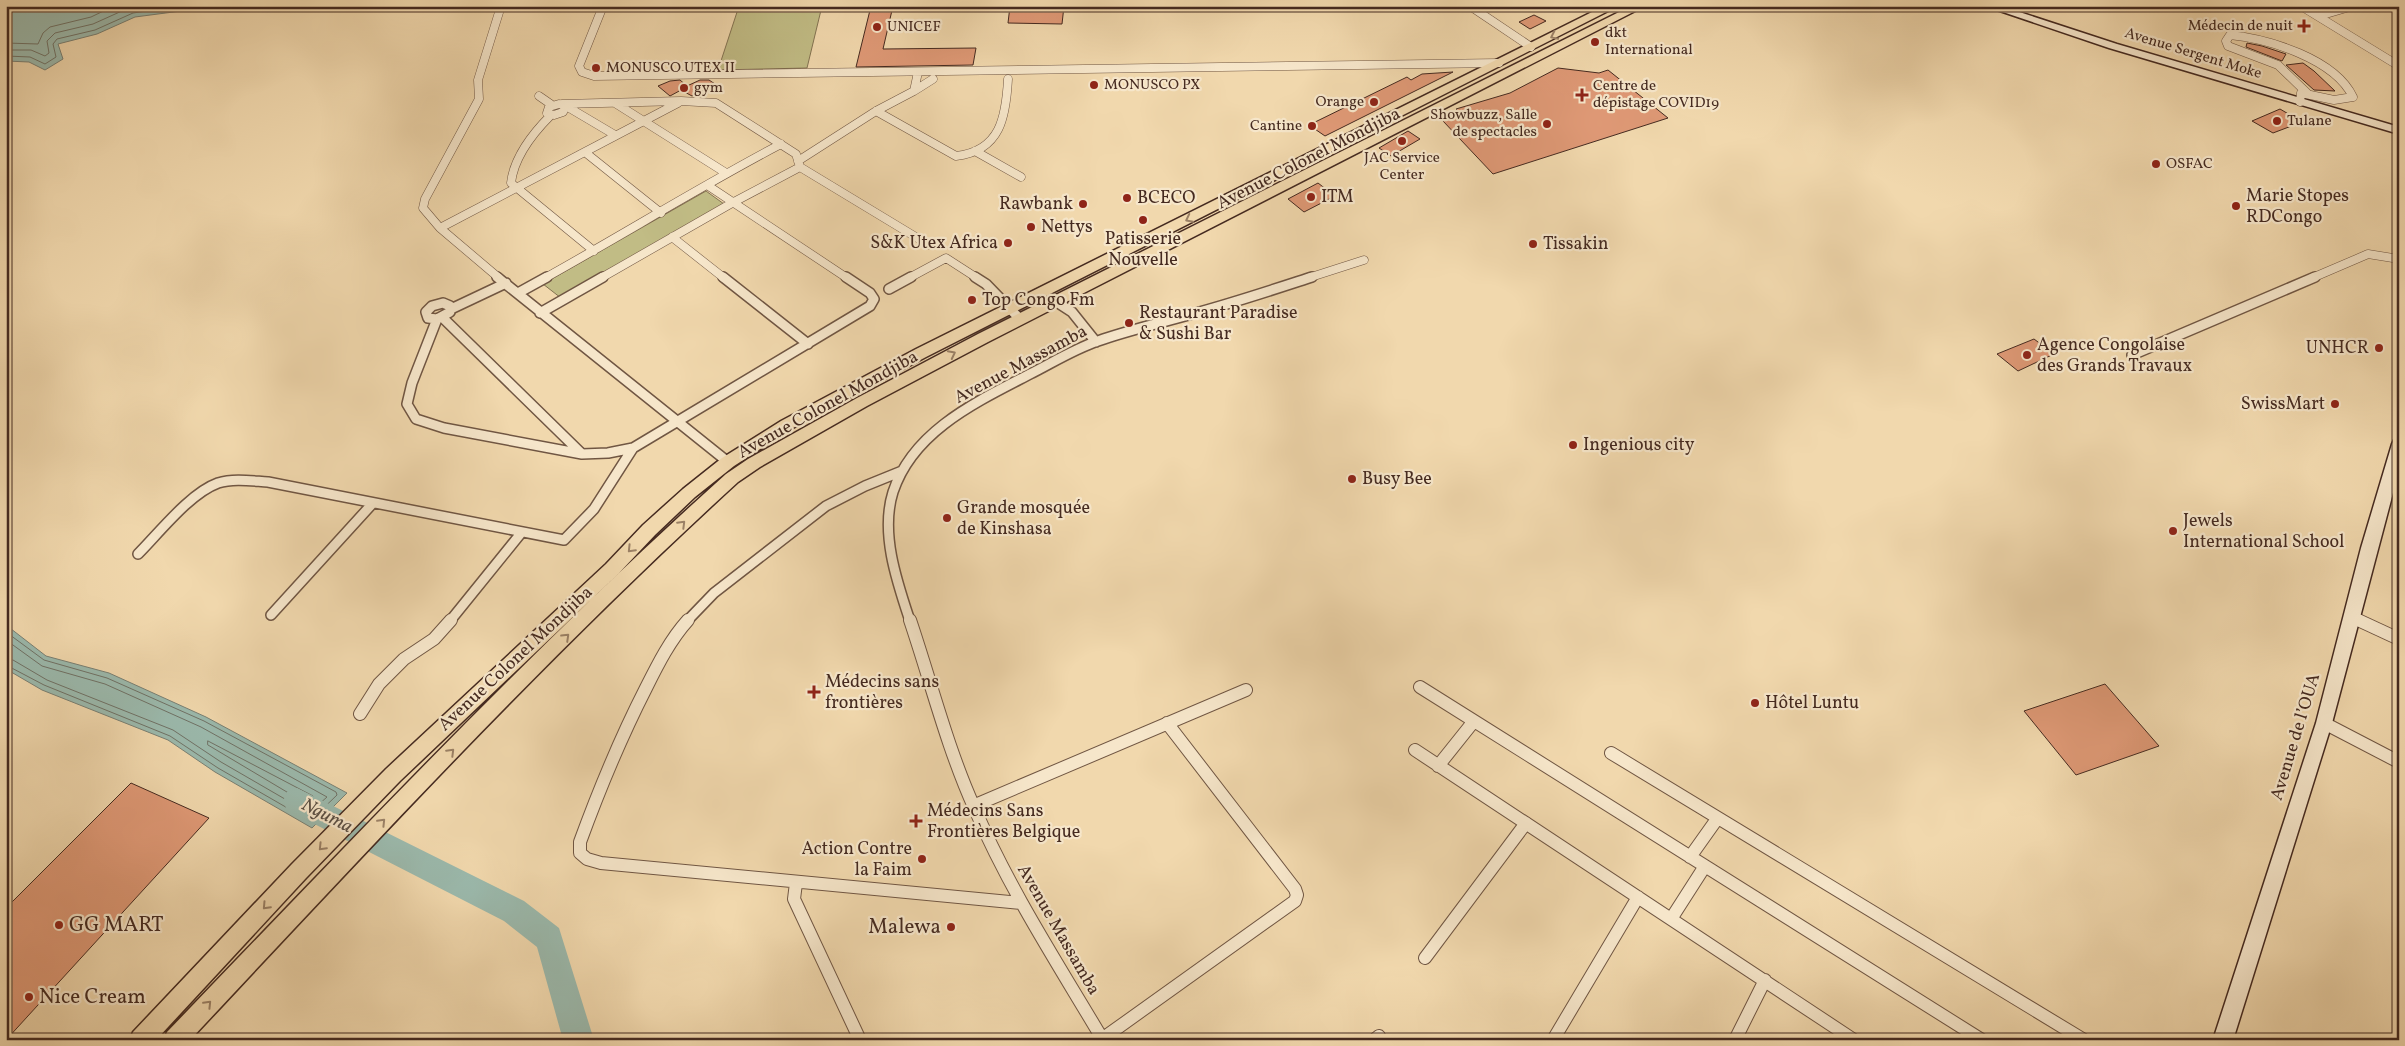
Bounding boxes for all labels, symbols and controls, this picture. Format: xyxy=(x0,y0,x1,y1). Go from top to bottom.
place label: Médecin de nuit xyxy=(2188,16,2293,37)
place label: UNICEF xyxy=(887,17,941,38)
marker: Médecin de nuit xyxy=(2297,19,2311,33)
marker: UNICEF xyxy=(871,21,883,33)
place label: dkt International xyxy=(1605,23,1693,61)
street label: Avenue Sergent Moke xyxy=(2122,23,2264,85)
one-way arrow xyxy=(1550,30,1559,40)
marker: dkt International xyxy=(1589,36,1601,48)
place label: MONUSCO UTEX II xyxy=(606,58,735,79)
marker: MONUSCO UTEX II xyxy=(590,62,602,74)
place label: MONUSCO PX xyxy=(1104,75,1200,96)
place label: Centre de dépistage COVID19 xyxy=(1593,76,1719,114)
place label: gym xyxy=(694,78,723,99)
marker: MONUSCO PX xyxy=(1088,79,1100,91)
marker: gym xyxy=(678,82,690,94)
marker: Centre de dépistage COVID19 xyxy=(1575,88,1589,102)
place label: Orange xyxy=(1316,92,1364,113)
marker: Orange xyxy=(1368,96,1380,108)
street label: Avenue Colonel Mondjiba xyxy=(1213,102,1405,216)
place label: Showbuzz, Salle de spectacles xyxy=(1430,105,1537,143)
place label: Tulane xyxy=(2287,111,2332,132)
marker: Tulane xyxy=(2271,115,2283,127)
place label: Cantine xyxy=(1250,116,1302,137)
marker: Showbuzz, Salle de spectacles xyxy=(1541,118,1553,130)
marker: Cantine xyxy=(1306,120,1318,132)
marker: JAC Service Center xyxy=(1396,135,1408,147)
place label: JAC Service Center xyxy=(1364,148,1440,186)
place label: OSFAC xyxy=(2166,154,2213,175)
marker: OSFAC xyxy=(2150,158,2162,170)
place label: Marie Stopes RDCongo xyxy=(2246,184,2349,230)
place label: ITM xyxy=(1321,185,1354,210)
place label: BCECO xyxy=(1137,186,1195,211)
marker: ITM xyxy=(1305,191,1317,203)
place label: Rawbank xyxy=(999,192,1073,217)
marker: BCECO xyxy=(1121,192,1133,204)
marker: Rawbank xyxy=(1077,198,1089,210)
marker: Marie Stopes RDCongo xyxy=(2230,200,2242,212)
one-way arrow xyxy=(1186,213,1195,223)
marker: Patisserie Nouvelle xyxy=(1137,214,1149,226)
place label: Nettys xyxy=(1041,215,1093,240)
marker: Nettys xyxy=(1025,221,1037,233)
place label: Patisserie Nouvelle xyxy=(1105,227,1181,273)
place label: S&K Utex Africa xyxy=(870,231,998,256)
place label: Tissakin xyxy=(1543,232,1609,257)
marker: S&K Utex Africa xyxy=(1002,237,1014,249)
marker: Tissakin xyxy=(1527,238,1539,250)
place label: Top Congo Fm xyxy=(982,288,1095,313)
marker: Top Congo Fm xyxy=(966,294,978,306)
place label: Restaurant Paradise & Sushi Bar xyxy=(1139,301,1298,347)
marker: Restaurant Paradise & Sushi Bar xyxy=(1123,317,1135,329)
street label: Avenue Massamba xyxy=(950,319,1092,411)
place label: Agence Congolaise des Grands Travaux xyxy=(2037,333,2192,379)
place label: UNHCR xyxy=(2306,336,2369,361)
marker: UNHCR xyxy=(2373,342,2385,354)
street label: Avenue Colonel Mondjiba xyxy=(733,345,923,465)
marker: Agence Congolaise des Grands Travaux xyxy=(2021,349,2033,361)
one-way arrow xyxy=(947,350,956,360)
place label: SwissMart xyxy=(2241,392,2325,417)
marker: SwissMart xyxy=(2329,398,2341,410)
place label: Ingenious city xyxy=(1583,433,1695,458)
marker: Ingenious city xyxy=(1567,439,1579,451)
place label: Busy Bee xyxy=(1362,467,1432,492)
marker: Busy Bee xyxy=(1346,473,1358,485)
place label: Grande mosquée de Kinshasa xyxy=(957,496,1090,542)
place label: Jewels International School xyxy=(2183,509,2344,555)
marker: Grande mosquée de Kinshasa xyxy=(941,512,953,524)
one-way arrow xyxy=(676,521,685,530)
marker: Jewels International School xyxy=(2167,525,2179,537)
one-way arrow xyxy=(628,543,637,552)
street label: Avenue Colonel Mondjiba xyxy=(433,581,599,737)
one-way arrow xyxy=(560,634,569,643)
place label: Médecins sans frontières xyxy=(825,670,939,716)
street label: Avenue de l’OUA xyxy=(2265,670,2327,804)
marker: Médecins sans frontières xyxy=(807,685,821,699)
place label: Hôtel Luntu xyxy=(1765,691,1859,716)
marker: Hôtel Luntu xyxy=(1749,697,1761,709)
one-way arrow xyxy=(445,749,454,758)
water label: Nguma xyxy=(297,792,357,840)
place label: Médecins Sans Frontières Belgique xyxy=(927,799,1080,845)
marker: Médecins Sans Frontières Belgique xyxy=(909,814,923,828)
one-way arrow xyxy=(376,819,385,828)
place label: Action Contre la Faim xyxy=(802,837,912,883)
one-way arrow xyxy=(319,841,328,850)
marker: Action Contre la Faim xyxy=(916,853,928,865)
street label: Avenue Massamba xyxy=(1010,860,1106,1000)
one-way arrow xyxy=(263,901,272,910)
place label: GG MART xyxy=(69,911,163,940)
place label: Malewa xyxy=(868,913,941,942)
marker: GG MART xyxy=(53,919,65,931)
marker: Malewa xyxy=(945,921,957,933)
place label: Nice Cream xyxy=(39,983,146,1012)
marker: Nice Cream xyxy=(23,991,35,1003)
one-way arrow xyxy=(202,1001,211,1010)

